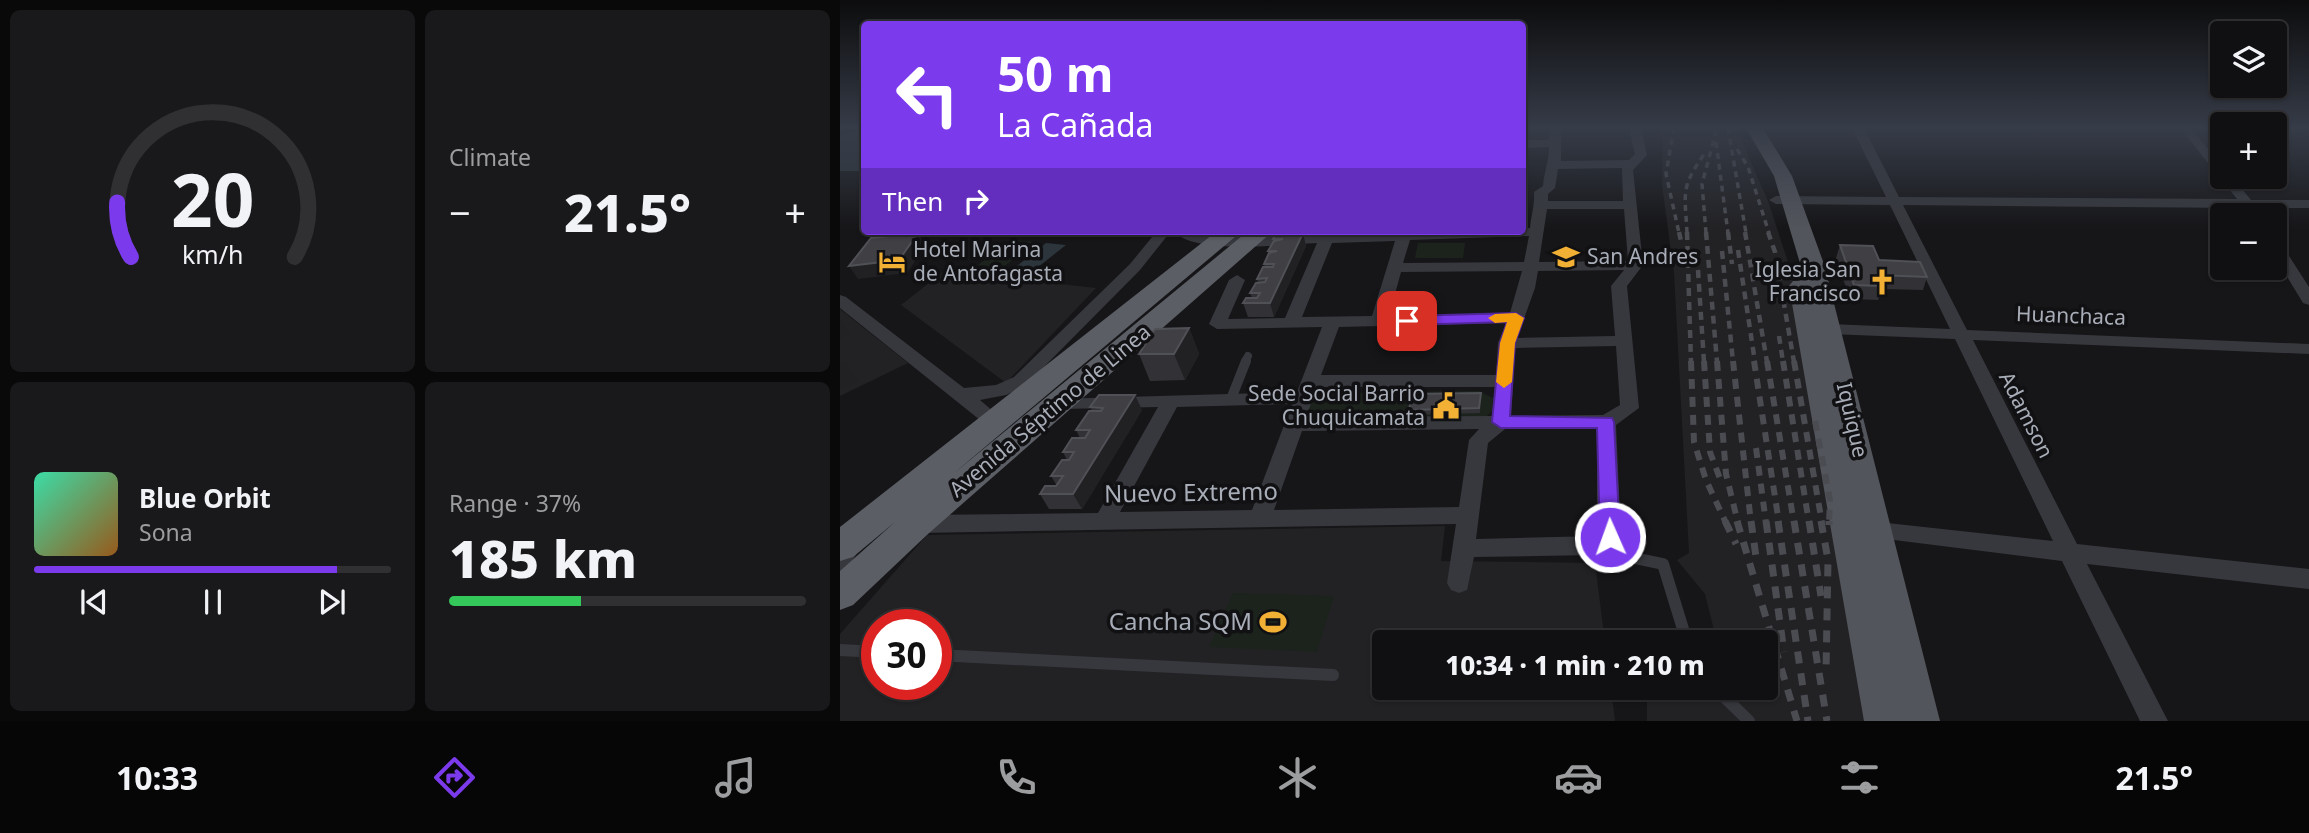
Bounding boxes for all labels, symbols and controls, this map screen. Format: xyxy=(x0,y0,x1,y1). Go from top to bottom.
map controls xyxy=(2210,21,2287,280)
button: layers xyxy=(2210,21,2287,98)
text: 50 m xyxy=(997,40,1114,106)
icon: left xyxy=(882,49,973,140)
text: La Cañada xyxy=(997,103,1154,146)
button: + xyxy=(2210,112,2287,189)
text: Climate xyxy=(449,141,531,173)
text: 20 xyxy=(171,149,254,248)
text: 21.5° xyxy=(564,176,691,247)
icon: right xyxy=(957,182,995,220)
text: Then xyxy=(882,183,943,219)
text: − xyxy=(449,186,471,238)
text: + xyxy=(784,186,806,238)
button: − xyxy=(2210,203,2287,280)
place label: Hotel Marina de Antofagasta xyxy=(913,235,1063,287)
text: km/h xyxy=(182,237,243,271)
school or university icon: San Andres xyxy=(1551,242,1581,272)
place label: San Andres xyxy=(1587,242,1698,270)
hotel icon: Hotel Marina de Antofagasta xyxy=(877,247,907,277)
place label: Iglesia San Francisco xyxy=(1755,255,1861,307)
church icon: Iglesia San Francisco xyxy=(1867,267,1897,297)
pin xyxy=(1377,291,1437,351)
street label: Huanchaca xyxy=(2016,299,2126,331)
icon: arrive xyxy=(1388,302,1426,340)
street label: Avenida Séptimo de Linea xyxy=(943,318,1156,503)
street label: Adamson xyxy=(1993,367,2061,463)
place label: Sede Social Barrio Chuquicamata xyxy=(1248,379,1425,431)
street label: Iquique xyxy=(1831,380,1875,460)
public building icon: Sede Social Barrio Chuquicamata xyxy=(1431,391,1461,421)
street label: Nuevo Extremo xyxy=(1104,473,1278,510)
text: Blue Orbit xyxy=(139,480,271,516)
text: Range · 37% xyxy=(449,487,581,519)
position arrow xyxy=(1573,500,1647,574)
text: Sona xyxy=(139,516,193,548)
text: 185 km xyxy=(449,522,637,593)
icon: previous xyxy=(75,583,113,621)
icon: pause xyxy=(194,583,232,621)
icon: next xyxy=(313,583,351,621)
place label: Cancha SQM xyxy=(1109,604,1252,637)
sports icon: Cancha SQM xyxy=(1258,607,1288,637)
speed limit sign: 30 xyxy=(861,609,952,700)
text: 10:34 · 1 min · 210 m xyxy=(1445,647,1705,683)
icon: directions xyxy=(430,753,479,802)
icon: music xyxy=(711,753,760,802)
icon: phone xyxy=(992,753,1041,802)
icon: climate xyxy=(1273,753,1322,802)
icon: car xyxy=(1554,753,1603,802)
icon: filters xyxy=(1835,753,1884,802)
text: 10:33 xyxy=(116,756,198,799)
text: 21.5° xyxy=(2116,756,2193,799)

